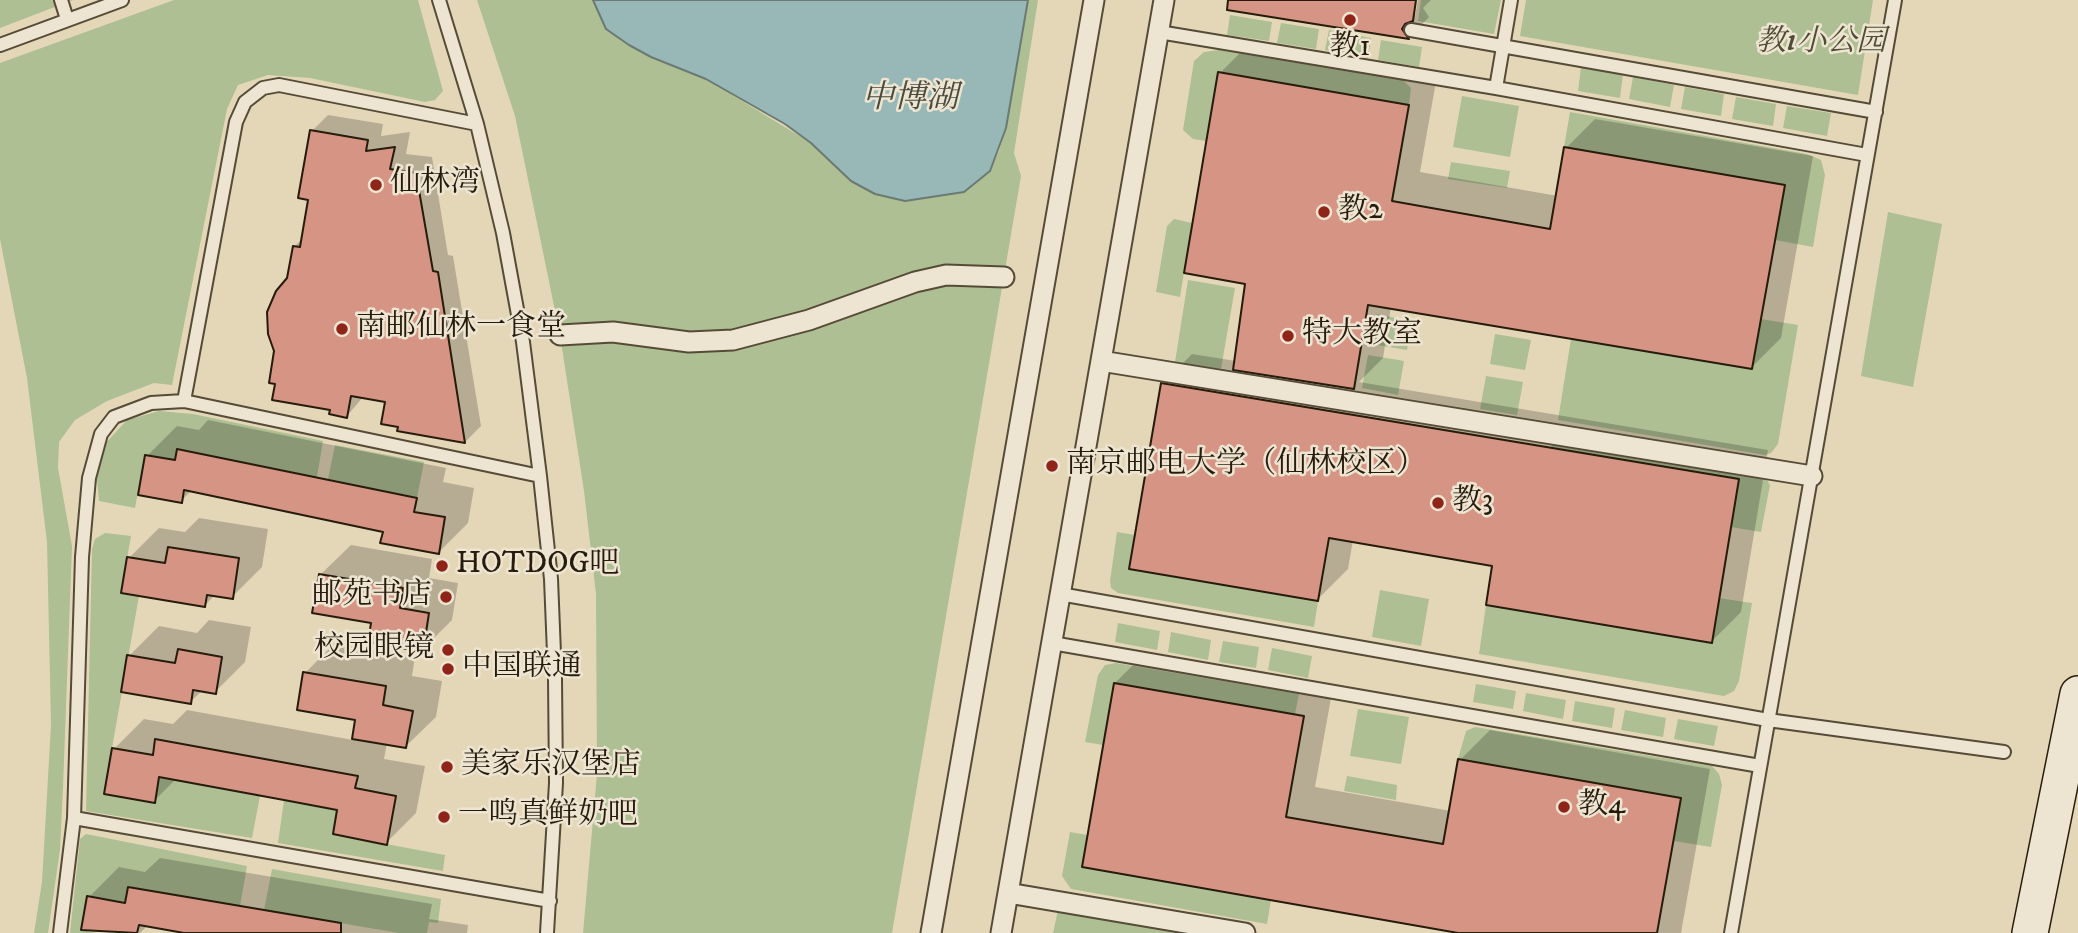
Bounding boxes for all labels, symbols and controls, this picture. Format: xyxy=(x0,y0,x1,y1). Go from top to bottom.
marker: 教1 xyxy=(1342,12,1358,28)
park label: 教1小公园 xyxy=(1756,26,1886,62)
place label: 教1 xyxy=(1329,31,1371,67)
water label: 中博湖 xyxy=(862,81,958,119)
place label: 仙林湾 xyxy=(390,167,480,203)
marker: 仙林湾 xyxy=(368,177,384,193)
place label: 教2 xyxy=(1338,194,1383,230)
marker: 教2 xyxy=(1316,204,1332,220)
place label: 南邮仙林一食堂 xyxy=(356,311,566,347)
place label: 特大教室 xyxy=(1302,318,1422,354)
marker: 南邮仙林一食堂 xyxy=(334,321,350,337)
marker: 特大教室 xyxy=(1280,328,1296,344)
place label: 南京邮电大学（仙林校区） xyxy=(1066,448,1426,484)
marker: 南京邮电大学（仙林校区） xyxy=(1044,458,1060,474)
place label: 教3 xyxy=(1452,485,1493,521)
marker: 教3 xyxy=(1430,495,1446,511)
place label: HOTDOG吧 xyxy=(456,548,619,584)
marker: HOTDOG吧 xyxy=(434,558,450,574)
place label: 邮苑书店 xyxy=(312,579,432,615)
marker: 邮苑书店 xyxy=(438,589,454,605)
place label: 校园眼镜 xyxy=(314,632,434,668)
marker: 校园眼镜 xyxy=(440,642,456,658)
place label: 中国联通 xyxy=(462,651,582,687)
marker: 中国联通 xyxy=(440,661,456,677)
place label: 美家乐汉堡店 xyxy=(461,749,641,785)
marker: 美家乐汉堡店 xyxy=(439,759,455,775)
place label: 教4 xyxy=(1578,789,1625,825)
place label: 一鸣真鲜奶吧 xyxy=(458,799,638,835)
marker: 教4 xyxy=(1556,799,1572,815)
marker: 一鸣真鲜奶吧 xyxy=(436,809,452,825)

